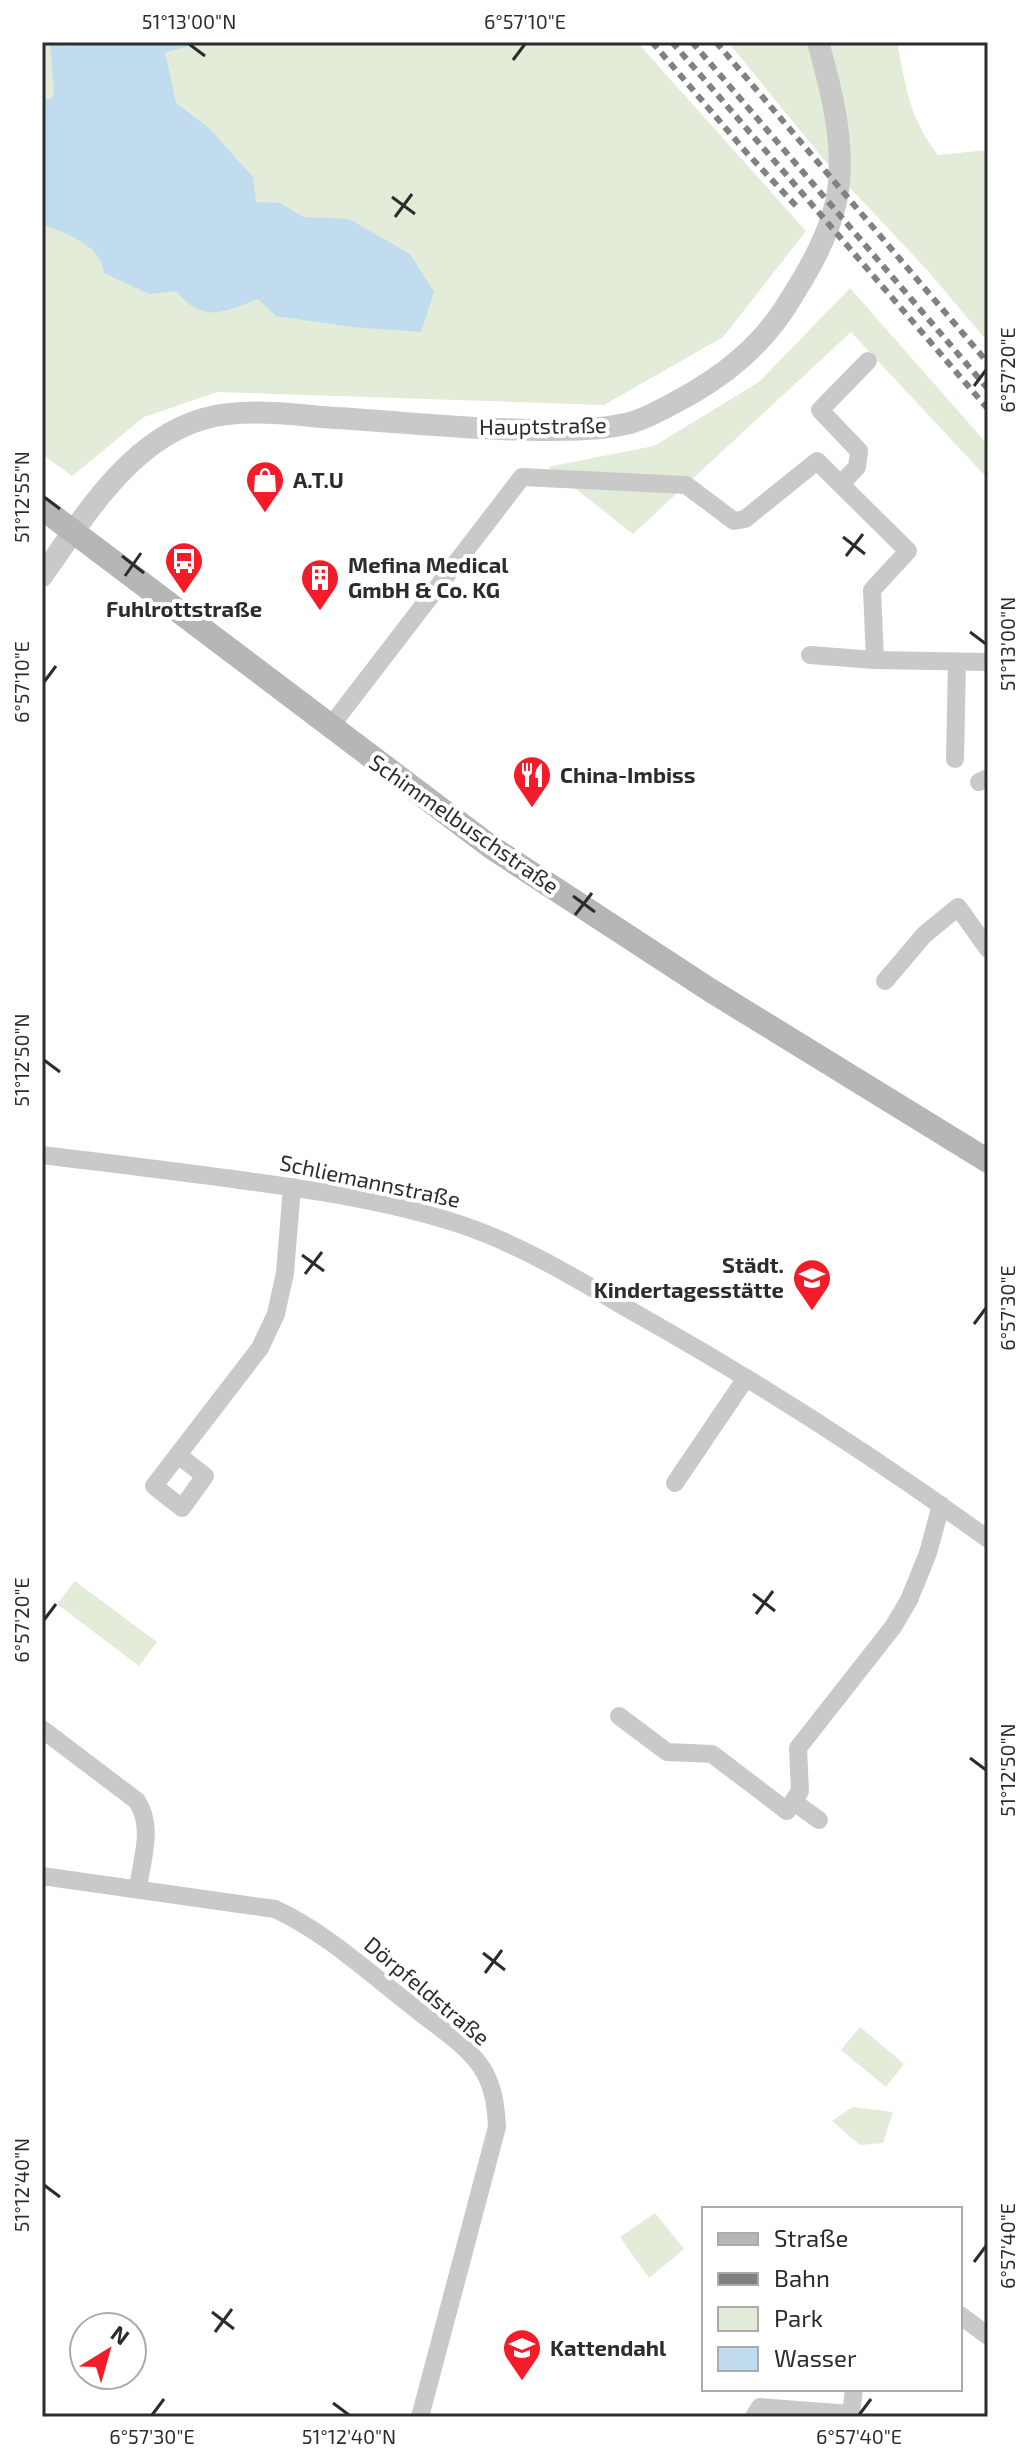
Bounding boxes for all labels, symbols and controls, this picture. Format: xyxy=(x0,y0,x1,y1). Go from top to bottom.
text: 51°13'00"N xyxy=(142,9,236,33)
text: 6°57'10"E xyxy=(484,9,566,33)
text: 6°57'20"E xyxy=(995,327,1019,413)
street label: Hauptstraße xyxy=(479,411,607,439)
text: 51°12'55"N xyxy=(9,451,33,543)
shop icon: A.T.U xyxy=(244,459,286,514)
place label: A.T.U xyxy=(293,466,344,492)
bus stop icon: Fuhlrottstraße xyxy=(163,540,205,595)
place label: Mefina Medical GmbH & Co. KG xyxy=(348,551,509,602)
building icon: Mefina Medical GmbH & Co. KG xyxy=(299,557,341,612)
place label: Fuhlrottstraße xyxy=(106,595,262,621)
text: 51°13'00"N xyxy=(995,597,1019,691)
text: 6°57'10"E xyxy=(9,641,33,723)
street label: Schimmelbuschstraße xyxy=(365,748,564,898)
restaurant icon: China-Imbiss xyxy=(511,754,553,809)
place label: China-Imbiss xyxy=(560,761,695,787)
text: 51°12'50"N xyxy=(9,1013,33,1107)
street label: Schliemannstraße xyxy=(278,1148,463,1212)
place label: Städt. Kindertagesstätte xyxy=(594,1251,784,1302)
school or university icon: Städt. Kindertagesstätte xyxy=(791,1257,833,1312)
text: 6°57'30"E xyxy=(995,1265,1019,1351)
text: 6°57'20"E xyxy=(9,1577,33,1663)
text: 51°12'50"N xyxy=(995,1723,1019,1817)
street label: Dörpfeldstraße xyxy=(360,1930,495,2050)
text: 51°12'40"N xyxy=(9,2138,33,2232)
text: 6°57'40"E xyxy=(995,2203,1019,2289)
legend xyxy=(702,2207,962,2391)
text: Straße xyxy=(774,2223,848,2252)
text: Bahn xyxy=(774,2263,830,2292)
text: Park xyxy=(774,2303,823,2332)
north arrow xyxy=(68,2311,148,2391)
text: N xyxy=(106,2319,135,2349)
school or university icon: Kattendahl xyxy=(501,2327,543,2382)
place label: Kattendahl xyxy=(550,2334,667,2360)
text: Wasser xyxy=(774,2343,857,2372)
text: 6°57'30"E xyxy=(109,2424,195,2448)
text: 51°12'40"N xyxy=(302,2424,396,2448)
text: 6°57'40"E xyxy=(816,2424,902,2448)

